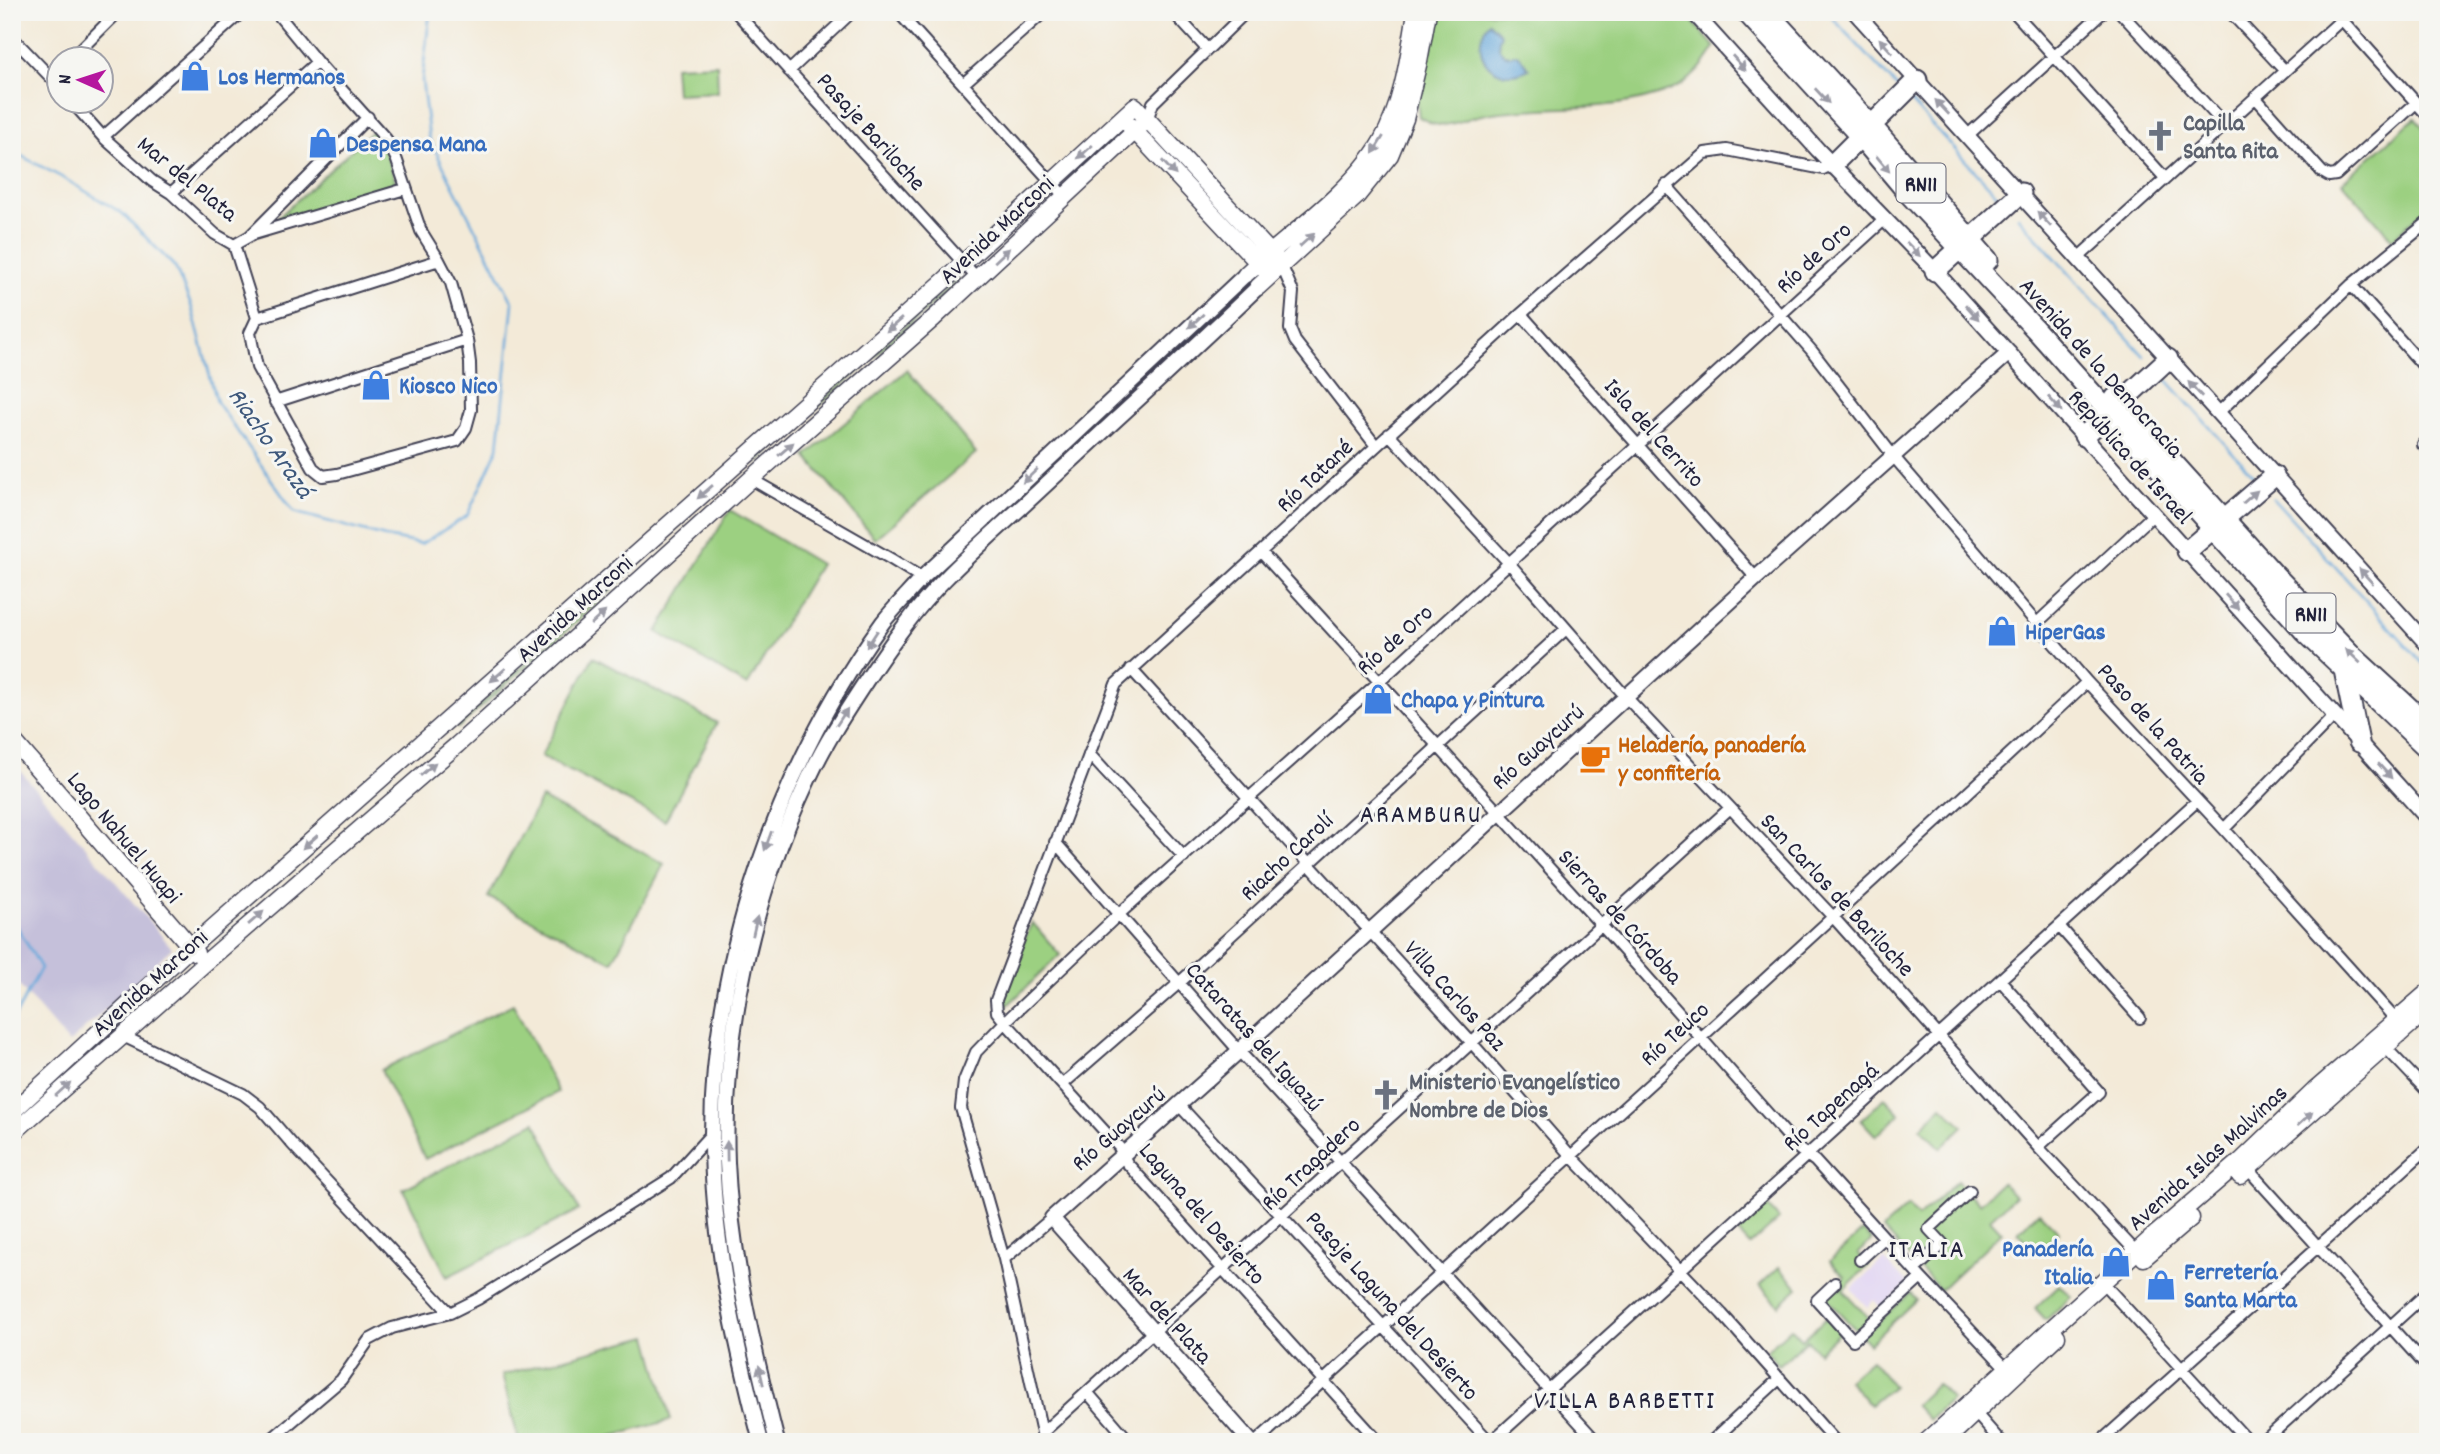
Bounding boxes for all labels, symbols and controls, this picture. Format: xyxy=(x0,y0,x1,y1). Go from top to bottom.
one-way arrow xyxy=(1878,37,1894,55)
north arrow xyxy=(46,46,116,116)
one-way arrow xyxy=(1730,54,1746,71)
shop icon: Los Hermanos xyxy=(178,59,212,93)
place label: Los Hermanos xyxy=(218,62,345,96)
street label: Pasaje Bariloche xyxy=(807,66,932,200)
text: N xyxy=(53,74,80,85)
one-way arrow xyxy=(1814,87,1830,104)
one-way arrow xyxy=(1934,99,1950,116)
place label: Capilla Santa Rita xyxy=(2183,108,2278,170)
church icon: Capilla Santa Rita xyxy=(2143,119,2177,153)
shop icon: Despensa Mana xyxy=(306,126,340,160)
street label: Mar del Plata xyxy=(128,129,244,232)
place label: Despensa Mana xyxy=(346,129,487,163)
one-way arrow xyxy=(1372,135,1385,154)
one-way arrow xyxy=(1076,144,1094,160)
one-way arrow xyxy=(1875,155,1890,172)
one-way arrow xyxy=(1160,159,1176,176)
road number: RN11 xyxy=(1896,164,1946,202)
street label: Avenida Marconi xyxy=(933,169,1063,294)
one-way arrow xyxy=(2036,210,2052,228)
street label: Río de Oro xyxy=(1769,215,1861,303)
one-way arrow xyxy=(1298,233,1315,249)
one-way arrow xyxy=(1905,240,1922,257)
one-way arrow xyxy=(993,247,1010,263)
street label: Avenida de la Democracia xyxy=(2009,271,2191,467)
one-way arrow xyxy=(1964,303,1980,321)
one-way arrow xyxy=(1187,313,1205,329)
one-way arrow xyxy=(885,317,903,333)
shop icon: Kiosco Nico xyxy=(359,368,393,402)
place label: Kiosco Nico xyxy=(399,371,498,405)
street label: Isla del Cerrito xyxy=(1594,372,1711,496)
water label: Riacho Arazá xyxy=(217,381,322,509)
one-way arrow xyxy=(2188,381,2204,398)
street label: República de Israel xyxy=(2059,383,2199,533)
one-way arrow xyxy=(2046,395,2062,412)
street label: Río Tatané xyxy=(1270,432,1362,522)
one-way arrow xyxy=(777,442,794,457)
one-way arrow xyxy=(1022,468,1039,484)
one-way arrow xyxy=(697,484,714,499)
one-way arrow xyxy=(2241,490,2258,505)
street label: Avenida Marconi xyxy=(510,548,642,672)
one-way arrow xyxy=(2358,568,2374,585)
one-way arrow xyxy=(2224,593,2240,611)
road number: RN11 xyxy=(2286,594,2336,632)
street label: Río de Oro xyxy=(1350,597,1442,685)
one-way arrow xyxy=(589,610,606,626)
shop icon: HiperGas xyxy=(1985,614,2019,648)
place label: HiperGas xyxy=(2025,617,2106,651)
one-way arrow xyxy=(866,629,879,649)
one-way arrow xyxy=(2345,648,2361,664)
street label: Paso de la Patria xyxy=(2088,656,2216,794)
one-way arrow xyxy=(489,667,507,683)
shop icon: Chapa y Pintura xyxy=(1361,682,1395,716)
place label: Chapa y Pintura xyxy=(1401,685,1545,719)
street label: Río Guaycurú xyxy=(1485,697,1593,799)
one-way arrow xyxy=(836,707,849,726)
place label: Heladería, panadería y confitería xyxy=(1618,730,1806,792)
cafe icon: Heladería, panadería y confitería xyxy=(1578,741,1612,775)
one-way arrow xyxy=(420,762,437,777)
one-way arrow xyxy=(2377,762,2393,780)
street label: Lago Nahuel Huapi xyxy=(57,765,188,912)
district label: ARAMBURU xyxy=(1360,798,1482,835)
street label: Riacho Carolí xyxy=(1234,805,1344,911)
street label: San Carlos de Bariloche xyxy=(1751,806,1921,986)
one-way arrow xyxy=(762,830,773,851)
one-way arrow xyxy=(301,834,318,849)
street label: Sierras de Córdoba xyxy=(1548,843,1690,994)
one-way arrow xyxy=(248,911,265,926)
one-way arrow xyxy=(750,915,761,937)
street label: Avenida Marconi xyxy=(85,922,217,1046)
street label: Villa Carlos Paz xyxy=(1394,934,1513,1060)
street label: Cataratas del Iguazú xyxy=(1176,956,1329,1120)
street label: Río Teuco xyxy=(1634,995,1718,1076)
street label: Río Tapenagá xyxy=(1776,1056,1888,1161)
place label: Ministerio Evangelístico Nombre de Dios xyxy=(1409,1067,1620,1129)
church icon: Ministerio Evangelístico Nombre de Dios xyxy=(1369,1078,1403,1112)
street label: Avenida Islas Malvinas xyxy=(2121,1078,2297,1241)
street label: Río Guaycurú xyxy=(1065,1080,1175,1181)
one-way arrow xyxy=(54,1081,72,1097)
street label: Río Tragadero xyxy=(1255,1110,1369,1220)
one-way arrow xyxy=(2296,1111,2314,1127)
street label: Laguna del Desierto xyxy=(1129,1136,1272,1294)
one-way arrow xyxy=(721,1140,733,1162)
street label: Pasaje Laguna del Desierto xyxy=(1296,1205,1485,1409)
district label: ITALIA xyxy=(1888,1233,1966,1270)
place label: Panadería Italia xyxy=(2002,1234,2094,1296)
shop icon: Panadería Italia xyxy=(2099,1245,2133,1279)
place label: Ferretería Santa Marta xyxy=(2184,1257,2298,1319)
street label: Mar del Plata xyxy=(1113,1261,1219,1374)
shop icon: Ferretería Santa Marta xyxy=(2144,1268,2178,1302)
one-way arrow xyxy=(755,1364,766,1386)
district label: VILLA BARBETTI xyxy=(1534,1384,1716,1421)

